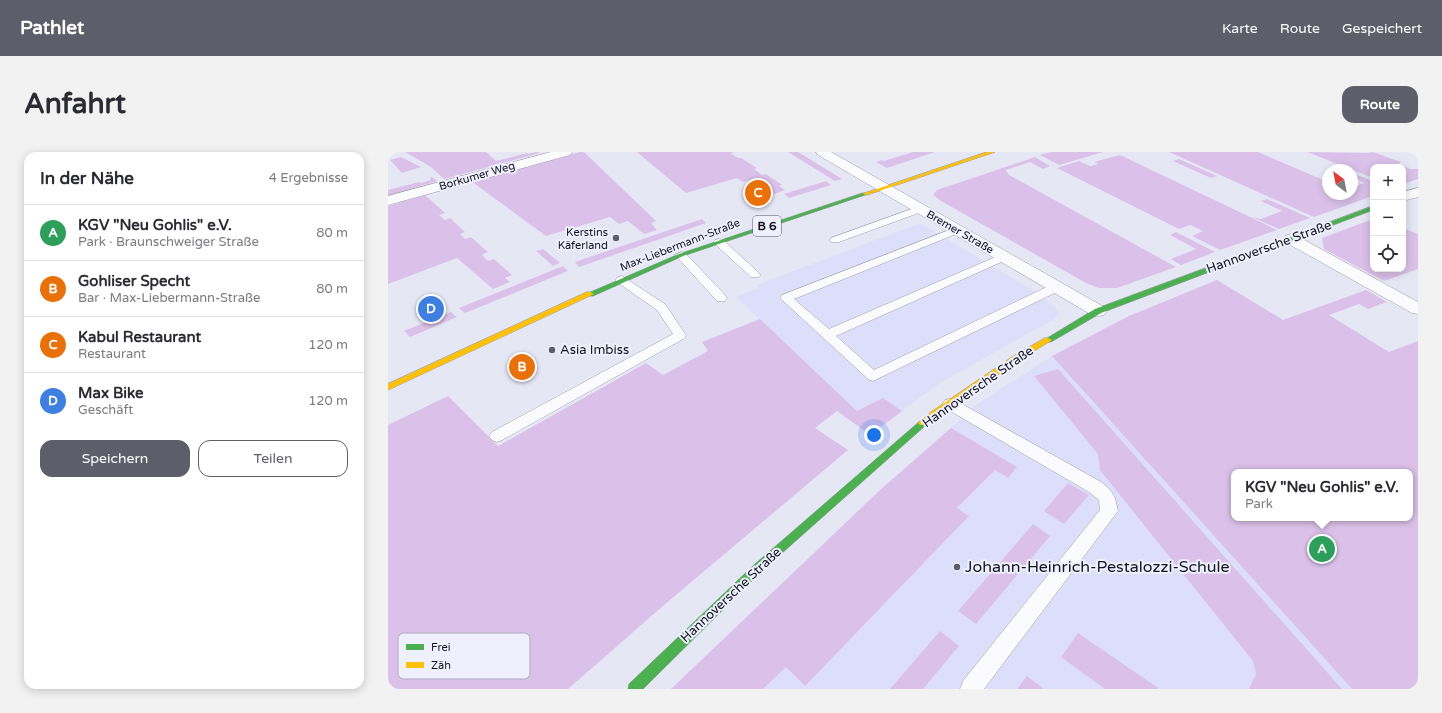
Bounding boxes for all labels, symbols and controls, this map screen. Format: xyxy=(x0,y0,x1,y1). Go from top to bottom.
text: Pathlet xyxy=(20,17,84,39)
text: Karte xyxy=(1222,20,1258,37)
text: Route xyxy=(1280,20,1320,37)
text: Gespeichert xyxy=(1342,20,1422,37)
button: Route xyxy=(1342,86,1418,123)
text: Anfahrt xyxy=(24,87,126,121)
street label: Borkumer Weg xyxy=(438,159,517,193)
north arrow xyxy=(1322,164,1358,200)
map controls xyxy=(1370,164,1406,272)
button: + xyxy=(1370,164,1406,200)
text: In der Nähe xyxy=(40,168,134,189)
text: 4 Ergebnisse xyxy=(269,170,348,186)
pin: C xyxy=(745,178,771,208)
button: − xyxy=(1370,200,1406,236)
street label: Bremer Straße xyxy=(924,208,996,256)
text: KGV "Neu Gohlis" e.V. xyxy=(78,216,232,234)
street label: Max-Liebermann-Straße xyxy=(618,216,742,274)
road number: B 6 xyxy=(753,216,781,236)
street label: Hannoversche Straße xyxy=(1204,217,1334,277)
text: A xyxy=(48,225,58,241)
text: 80 m xyxy=(316,225,348,241)
place label: Kerstins Käferland xyxy=(558,226,608,252)
marker: Kerstins Käferland xyxy=(611,233,621,243)
text: Park · Braunschweiger Straße xyxy=(78,234,259,250)
button: locate xyxy=(1370,236,1406,272)
text: Gohliser Specht xyxy=(78,272,190,290)
text: B xyxy=(48,281,58,297)
text: 80 m xyxy=(316,281,348,297)
text: Bar · Max-Liebermann-Straße xyxy=(78,290,260,306)
pin: D xyxy=(418,294,444,324)
text: Kabul Restaurant xyxy=(78,328,201,346)
text: C xyxy=(48,337,58,353)
text: 120 m xyxy=(308,337,348,353)
place label: Asia Imbiss xyxy=(560,342,629,358)
street label: Hannoversche Straße xyxy=(919,343,1037,431)
marker: Asia Imbiss xyxy=(547,345,557,355)
text: Restaurant xyxy=(78,346,146,362)
pin: B xyxy=(509,352,535,382)
text: Max Bike xyxy=(78,384,143,402)
text: D xyxy=(48,393,58,409)
text: 120 m xyxy=(308,393,348,409)
text: Geschäft xyxy=(78,402,133,418)
your location xyxy=(864,425,884,445)
button: Speichern xyxy=(40,440,190,477)
button: Teilen xyxy=(198,440,348,477)
popup xyxy=(1231,469,1413,521)
text: KGV "Neu Gohlis" e.V. xyxy=(1245,478,1399,496)
text: Park xyxy=(1245,496,1273,512)
pin: A xyxy=(1309,534,1335,564)
street label: Hannoversche Straße xyxy=(677,544,785,646)
place label: Johann-Heinrich-Pestalozzi-Schule xyxy=(965,557,1230,577)
marker: Johann-Heinrich-Pestalozzi-Schule xyxy=(952,562,962,572)
legend xyxy=(398,633,530,679)
text: Frei xyxy=(431,641,450,654)
text: Zäh xyxy=(431,659,451,672)

